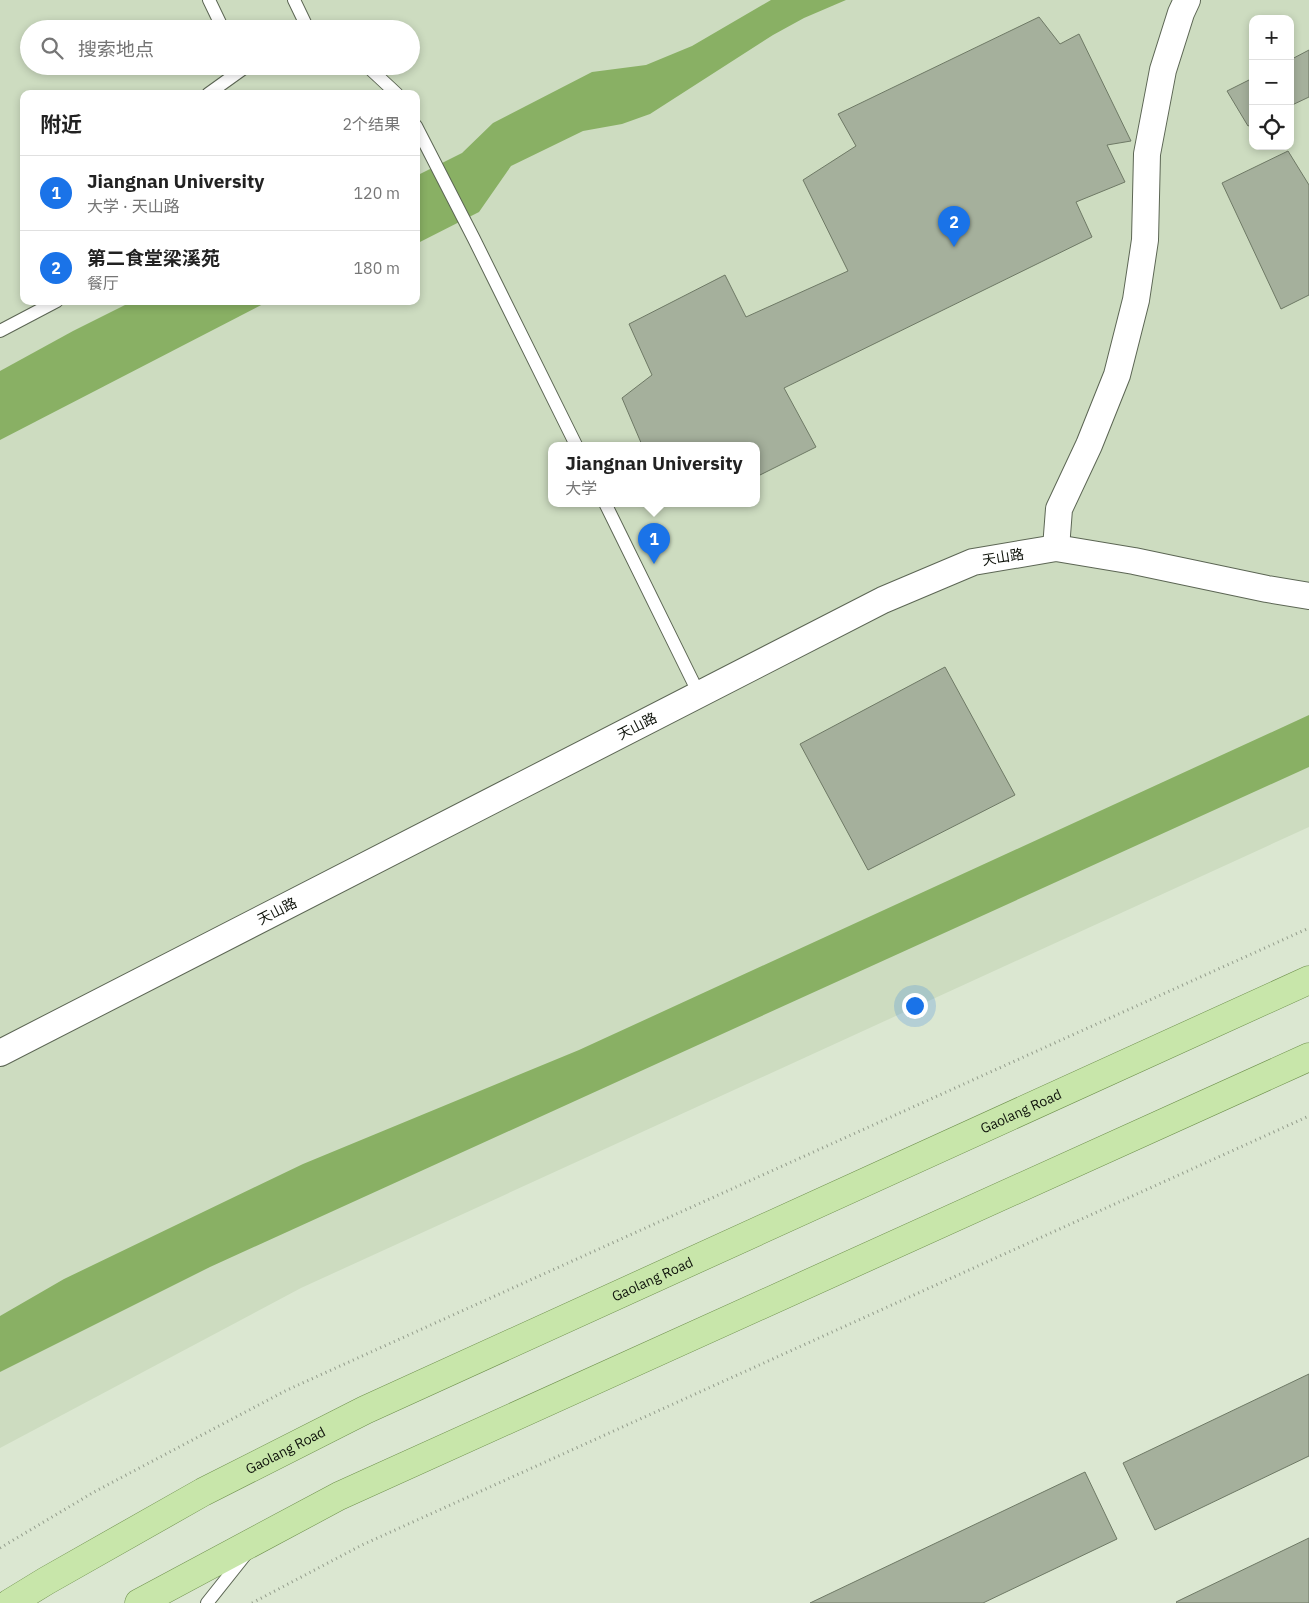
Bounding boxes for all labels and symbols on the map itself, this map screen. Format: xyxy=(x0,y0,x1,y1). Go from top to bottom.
pin: 2 xyxy=(938,206,970,247)
pin: 1 xyxy=(638,523,670,564)
street label: 天山路 xyxy=(981,545,1025,569)
street label: 天山路 xyxy=(614,708,660,744)
street label: 天山路 xyxy=(254,893,300,929)
your location xyxy=(902,993,928,1019)
street label: Gaolang Road xyxy=(978,1085,1064,1137)
street label: Gaolang Road xyxy=(609,1253,696,1305)
street label: Gaolang Road xyxy=(242,1423,328,1478)

